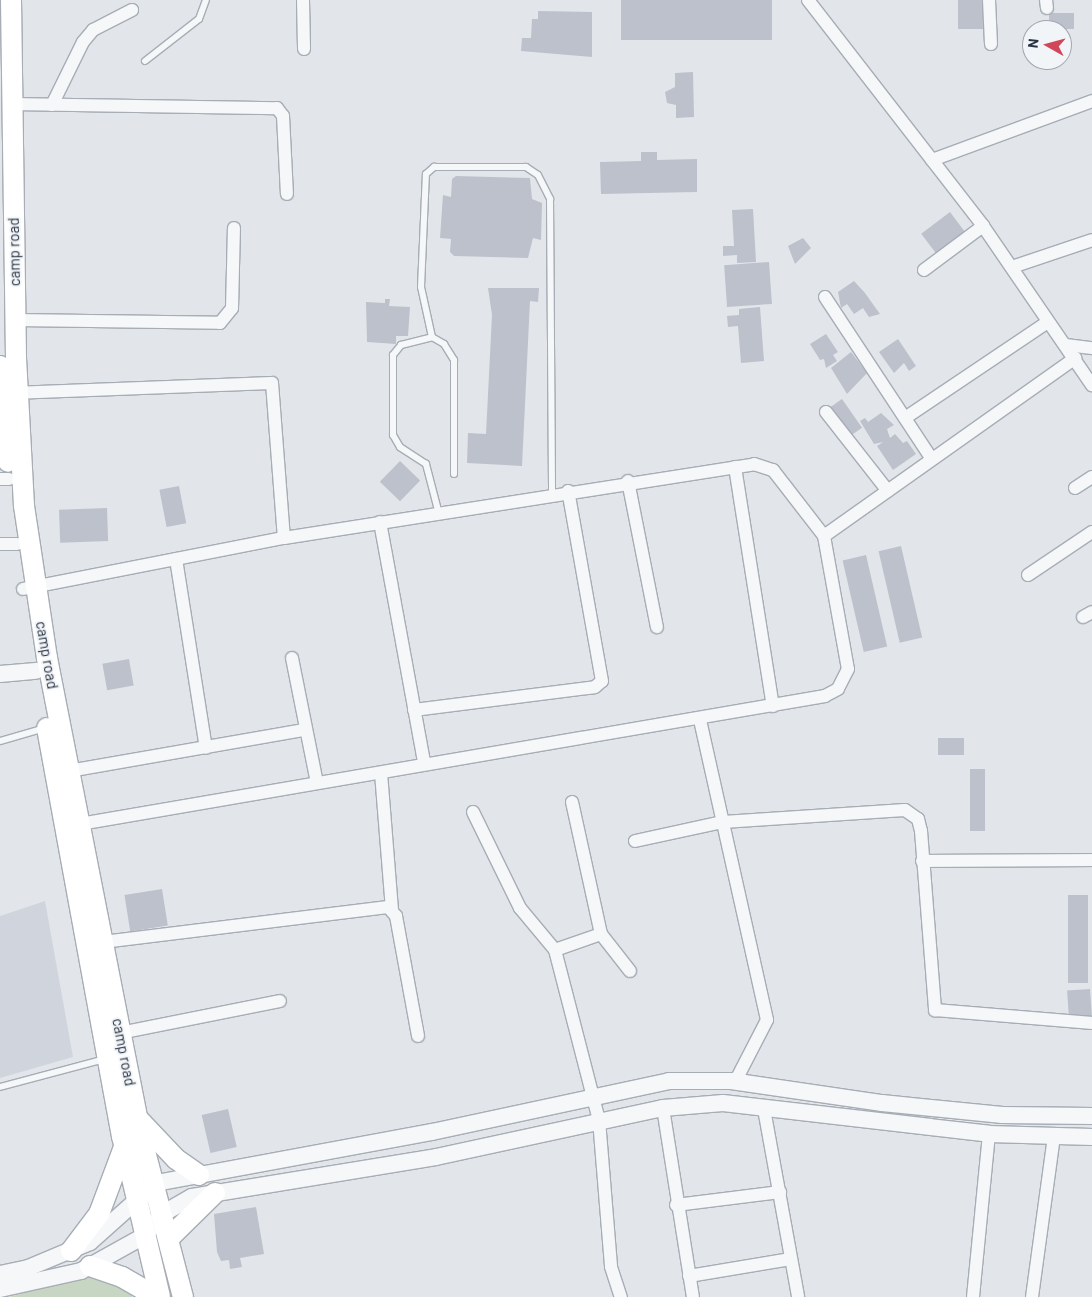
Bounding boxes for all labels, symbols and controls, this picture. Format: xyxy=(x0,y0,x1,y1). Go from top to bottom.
north arrow xyxy=(1022,20,1072,70)
text: N xyxy=(1024,38,1042,49)
street label: camp road xyxy=(4,218,24,286)
street label: camp road xyxy=(32,620,62,690)
street label: camp road xyxy=(109,1017,139,1087)

